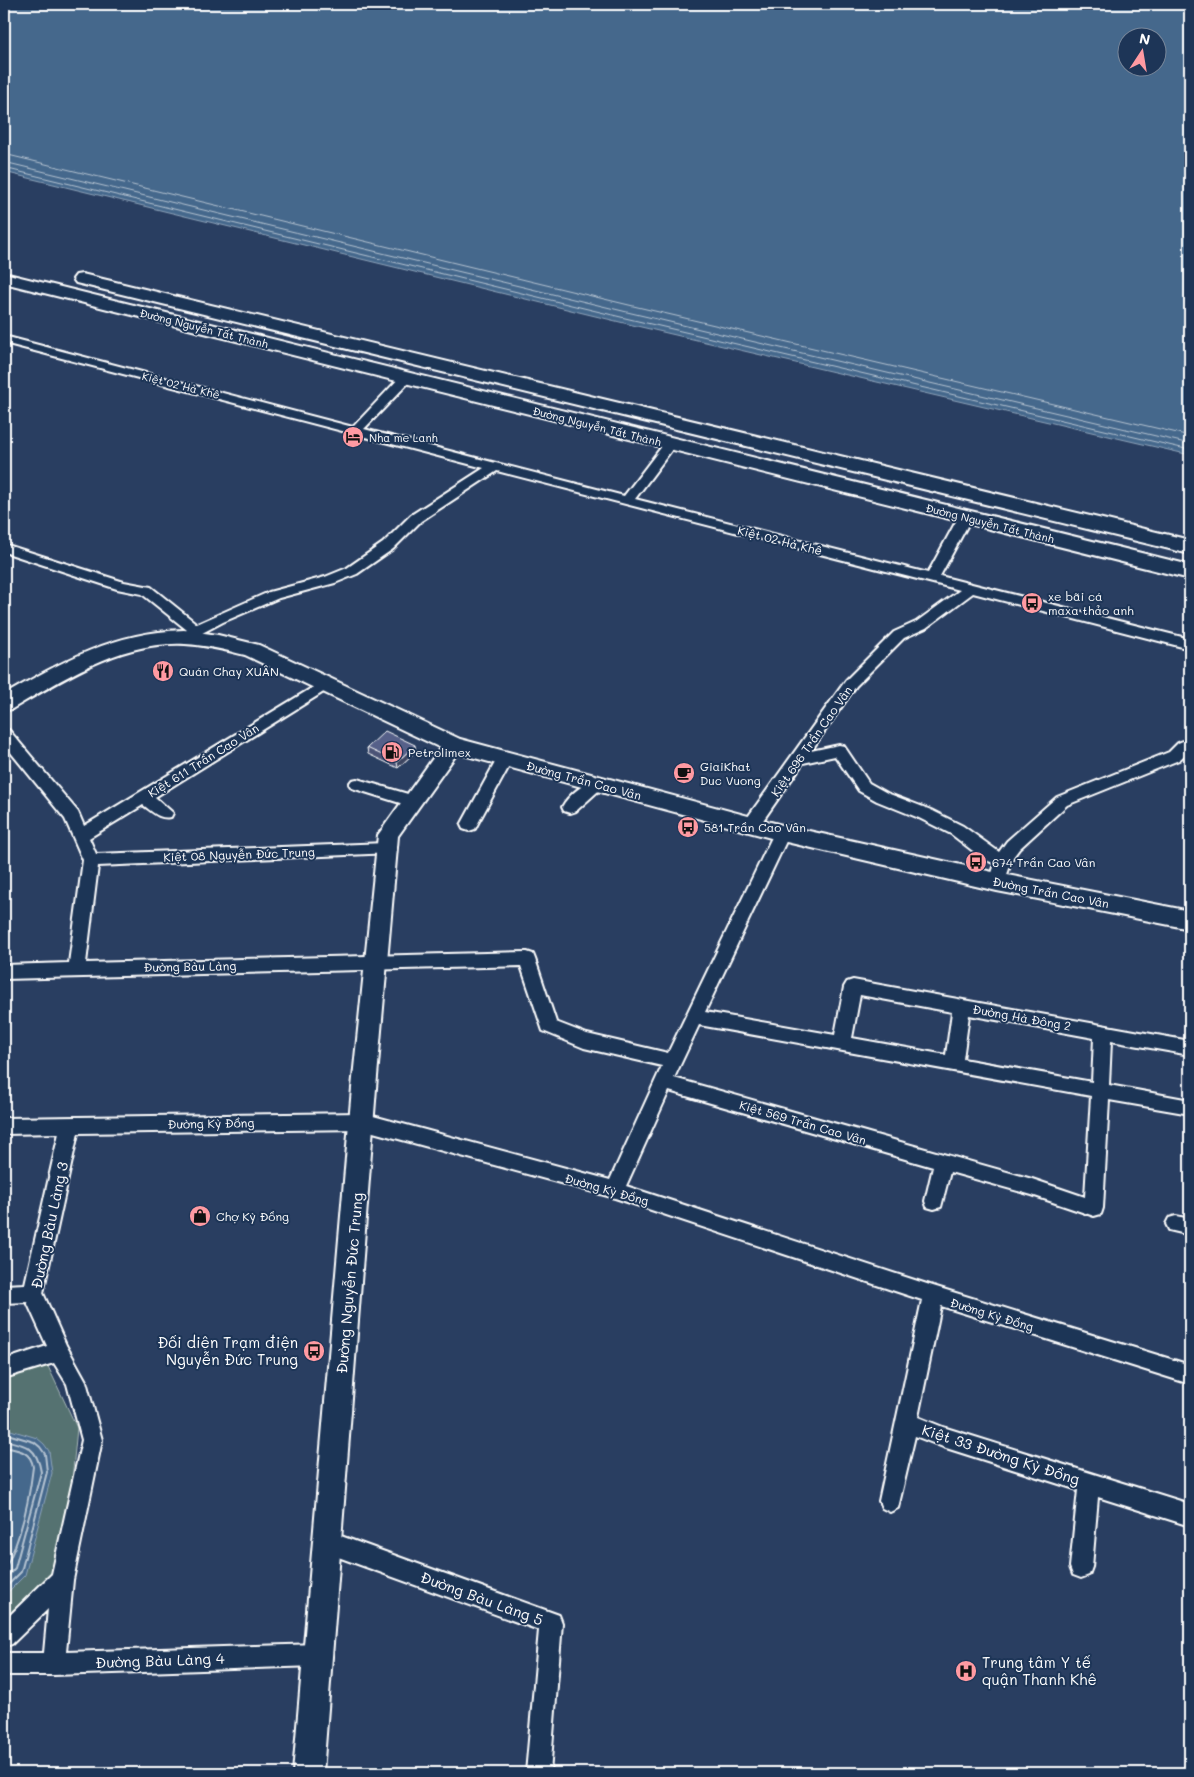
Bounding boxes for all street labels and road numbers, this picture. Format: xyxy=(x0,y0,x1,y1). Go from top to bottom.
street label: Đường Nguyễn Tất Thành xyxy=(138,305,270,351)
street label: Kiệt 02 Hà Khê xyxy=(141,368,222,402)
street label: Đường Nguyễn Tất Thành xyxy=(531,403,663,449)
street label: Đường Nguyễn Tất Thành xyxy=(924,500,1056,546)
street label: Kiệt 02 Hà Khê xyxy=(736,522,824,558)
street label: Kiệt 696 Trần Cao Vân xyxy=(767,683,855,799)
street label: Kiệt 611 Trần Cao Vân xyxy=(145,719,261,801)
street label: Đường Trần Cao Vân xyxy=(525,757,643,803)
street label: Kiệt 08 Nguyễn Đức Trung xyxy=(163,843,315,865)
street label: Đường Trần Cao Vân xyxy=(991,873,1111,911)
street label: Đường Bàu Làng xyxy=(144,957,236,975)
street label: Đường Hà Đông 2 xyxy=(972,1000,1072,1034)
street label: Kiệt 569 Trần Cao Vân xyxy=(738,1096,868,1148)
street label: Đường Kỳ Đồng xyxy=(168,1114,254,1132)
street label: Đường Bàu Làng 3 xyxy=(26,1160,72,1290)
street label: Đường Kỳ Đồng xyxy=(563,1169,651,1209)
street label: Đường Nguyễn Đức Trung xyxy=(331,1191,367,1374)
street label: Đường Kỳ Đồng xyxy=(948,1294,1036,1334)
street label: Kiệt 33 Đường Kỳ Đồng xyxy=(919,1419,1083,1489)
street label: Đường Bàu Làng 5 xyxy=(418,1567,546,1629)
street label: Đường Bàu Làng 4 xyxy=(95,1648,225,1672)

